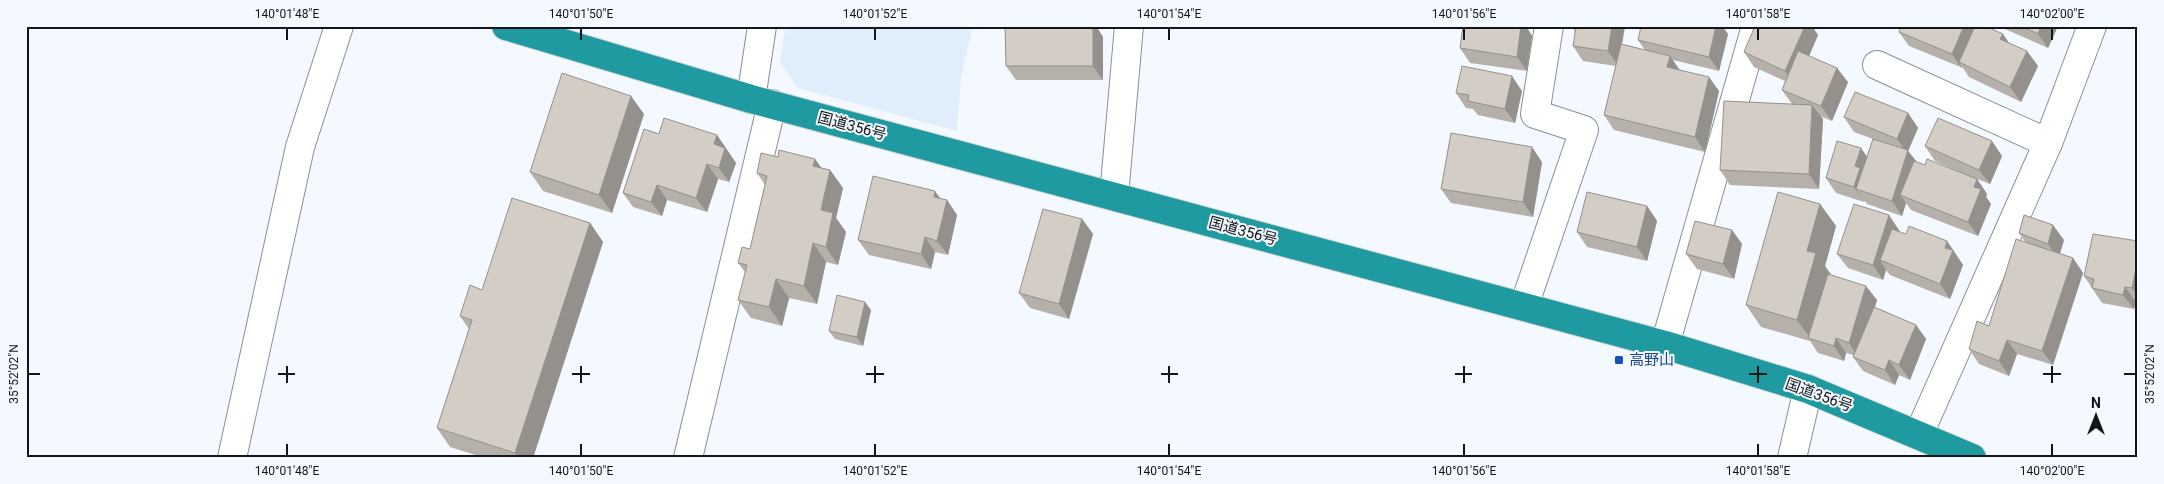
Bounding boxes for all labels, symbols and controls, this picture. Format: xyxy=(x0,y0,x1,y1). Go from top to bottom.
text: 140°01'48"E xyxy=(255,7,319,21)
text: 140°01'50"E xyxy=(549,7,613,21)
text: 140°01'52"E xyxy=(843,7,907,21)
text: 140°01'54"E xyxy=(1137,7,1201,21)
text: 140°01'56"E xyxy=(1432,7,1496,21)
text: 140°01'58"E xyxy=(1726,7,1790,21)
text: 140°02'00"E xyxy=(2020,7,2084,21)
street label: 国道356号 xyxy=(816,108,888,144)
street label: 国道356号 xyxy=(1207,213,1279,249)
text: 35°52'02"N xyxy=(7,344,21,404)
text: 35°52'02"N xyxy=(2143,344,2157,404)
place label: 高野山 xyxy=(1629,351,1674,369)
marker: 高野山 xyxy=(1613,354,1625,366)
street label: 国道356号 xyxy=(1783,375,1855,415)
north arrow xyxy=(2072,392,2122,442)
text: N xyxy=(2091,395,2101,411)
text: 140°01'48"E xyxy=(255,464,319,478)
text: 140°01'50"E xyxy=(549,464,613,478)
text: 140°01'52"E xyxy=(843,464,907,478)
text: 140°01'54"E xyxy=(1137,464,1201,478)
text: 140°01'56"E xyxy=(1432,464,1496,478)
text: 140°01'58"E xyxy=(1726,464,1790,478)
text: 140°02'00"E xyxy=(2020,464,2084,478)

